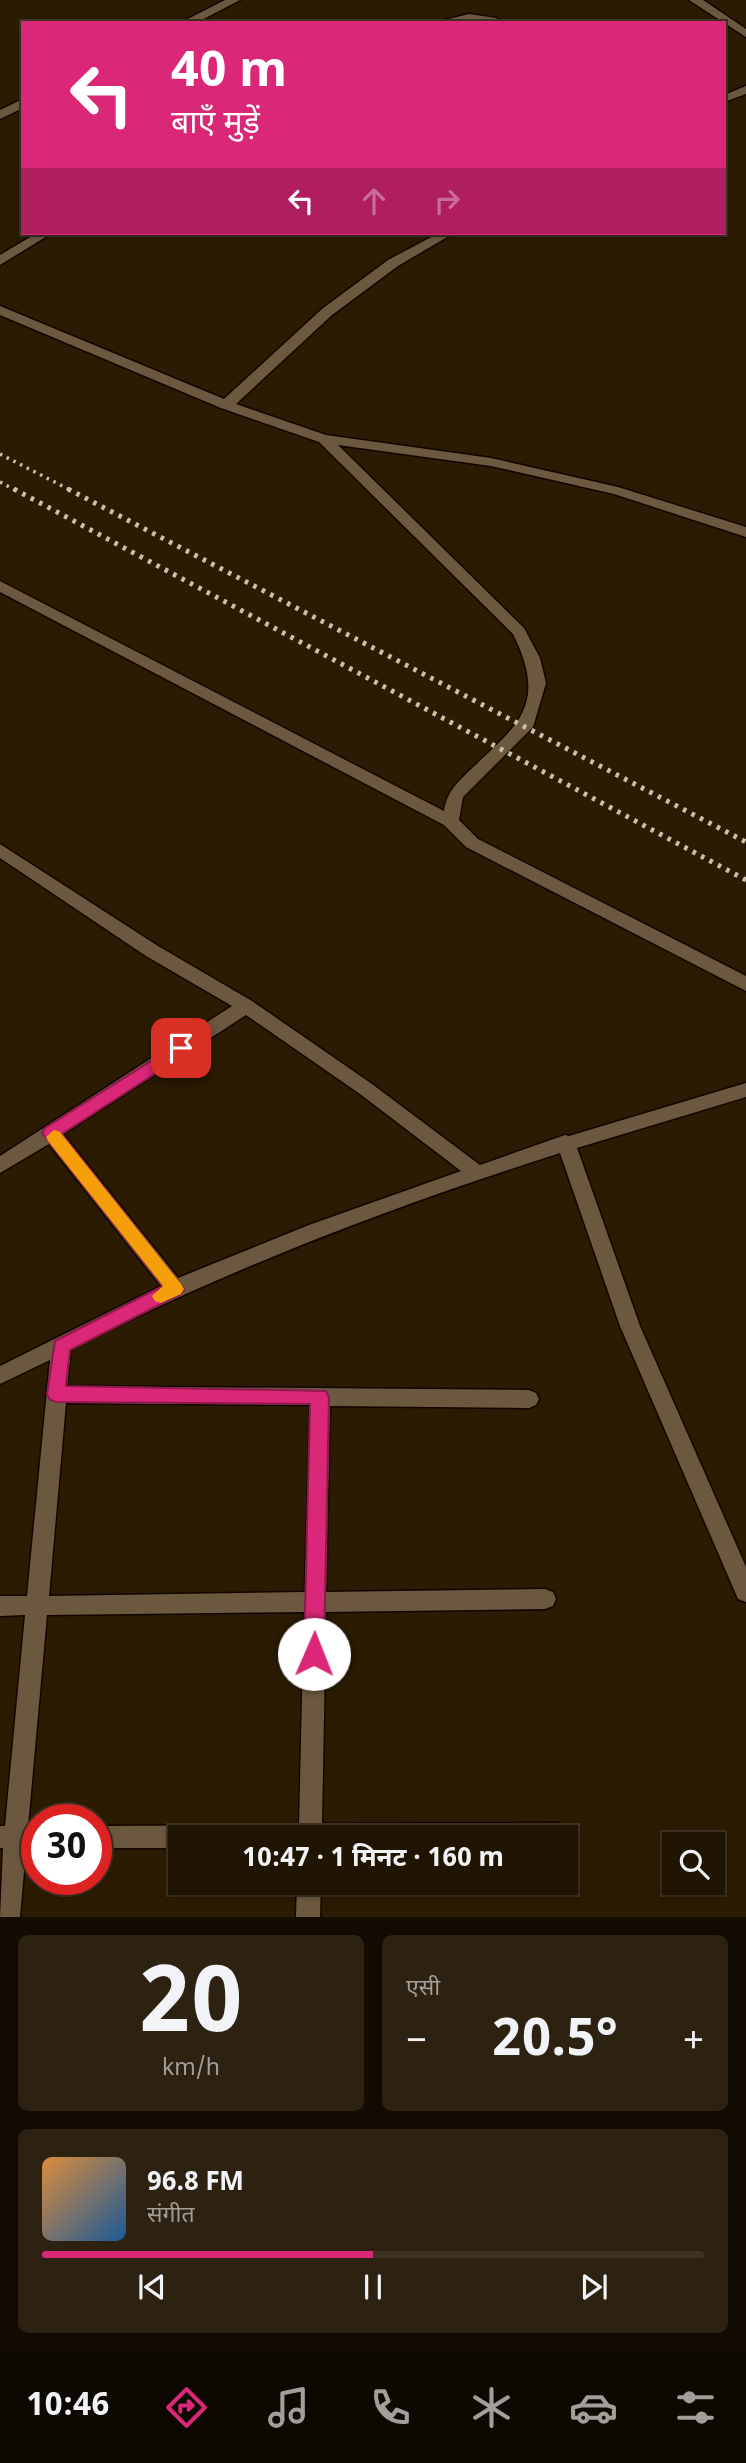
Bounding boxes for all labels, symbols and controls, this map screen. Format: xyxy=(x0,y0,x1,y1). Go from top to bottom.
text: 40 m xyxy=(171,42,287,106)
icon: left xyxy=(56,49,147,140)
text: बाएँ मुड़ें xyxy=(171,104,260,146)
icon: left xyxy=(282,182,320,220)
icon: ahead xyxy=(355,182,393,220)
icon: right xyxy=(428,182,466,220)
pin xyxy=(151,1018,211,1078)
icon: arrive xyxy=(162,1029,200,1067)
position arrow xyxy=(277,1617,351,1691)
speed limit sign: 30 xyxy=(21,1804,112,1895)
map controls xyxy=(662,1832,725,1895)
button: search xyxy=(662,1832,725,1895)
text: 10:47 · 1 मिनट · 160 m xyxy=(242,1843,504,1877)
text: 20 xyxy=(139,1949,243,2068)
text: एसी xyxy=(406,1974,440,2004)
text: 20.5° xyxy=(492,2008,618,2076)
text: − xyxy=(406,2018,427,2068)
text: + xyxy=(683,2018,704,2068)
text: km/h xyxy=(162,2054,220,2084)
text: 96.8 FM xyxy=(147,2167,244,2201)
text: संगीत xyxy=(147,2201,195,2231)
icon: previous xyxy=(133,2268,171,2306)
icon: pause xyxy=(354,2268,392,2306)
icon: next xyxy=(575,2268,613,2306)
icon: directions xyxy=(162,2383,211,2432)
icon: music xyxy=(264,2383,313,2432)
icon: phone xyxy=(366,2383,415,2432)
icon: climate xyxy=(467,2383,516,2432)
icon: car xyxy=(569,2383,618,2432)
icon: filters xyxy=(671,2383,720,2432)
text: 10:46 xyxy=(26,2386,109,2428)

